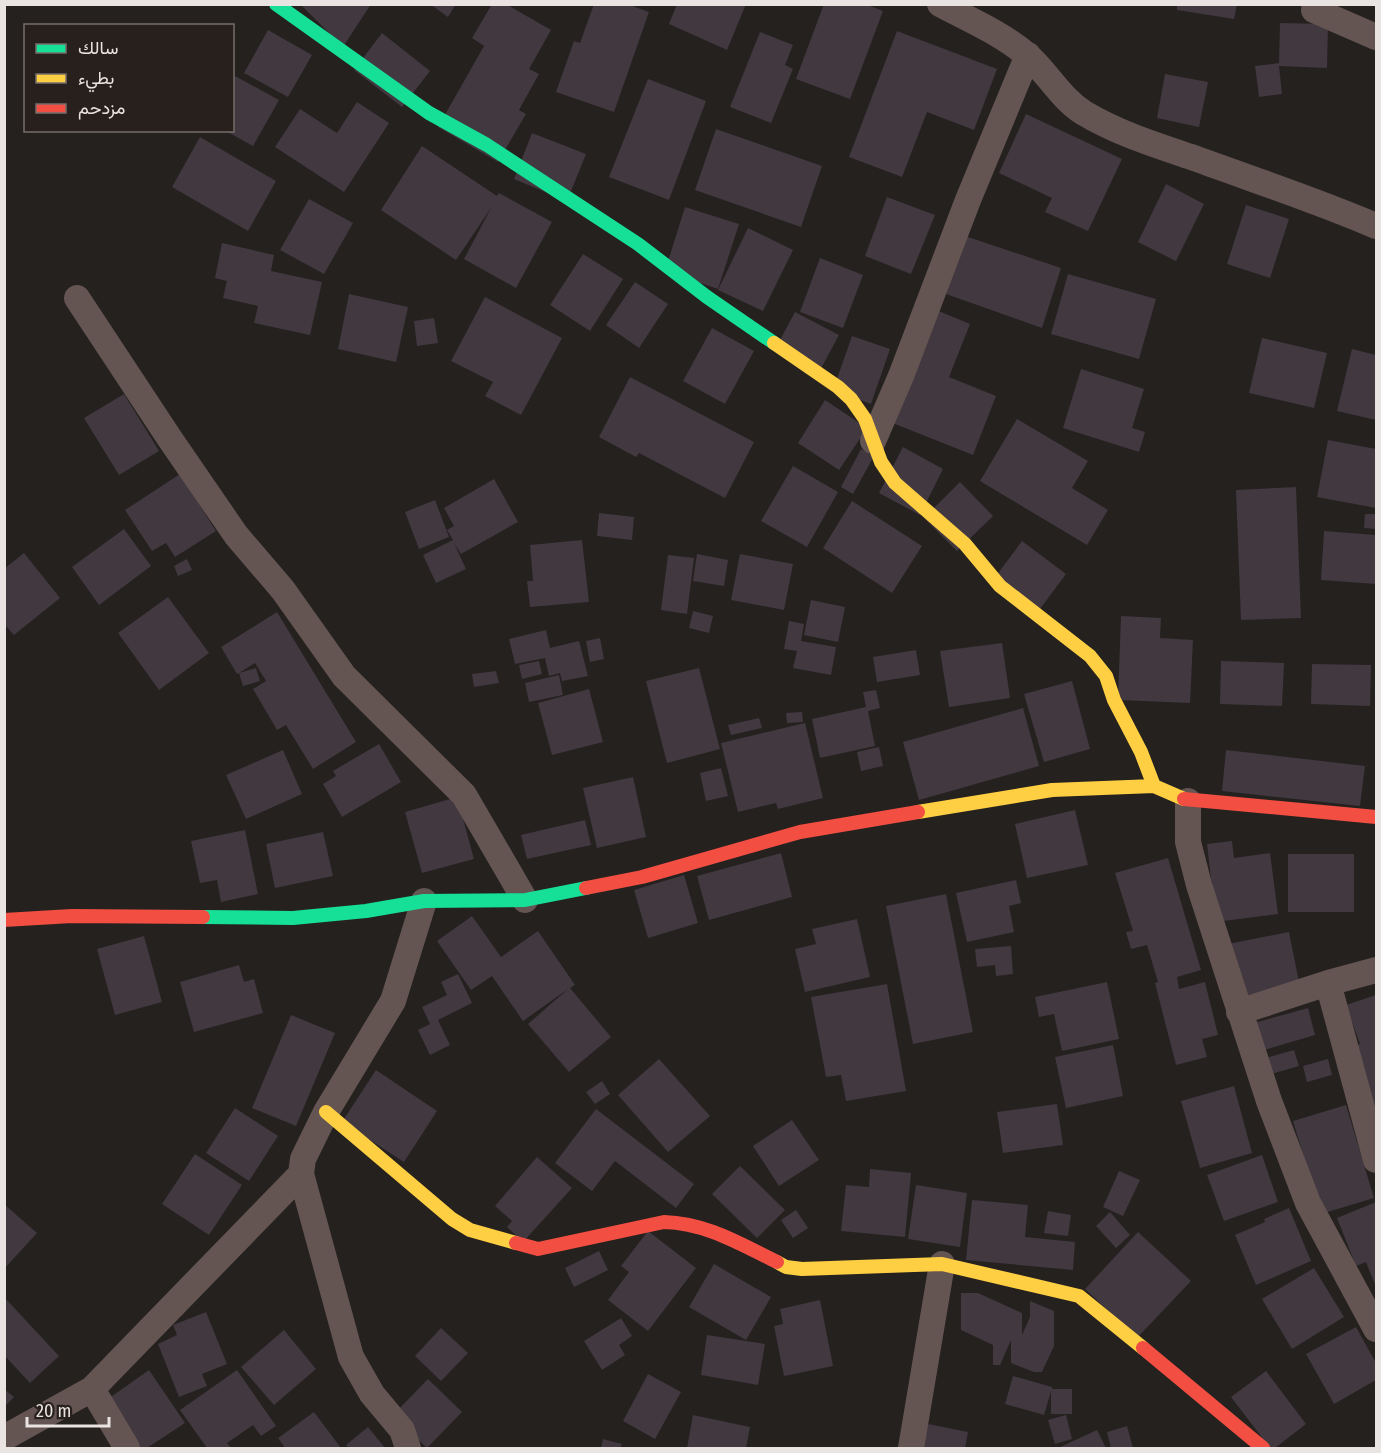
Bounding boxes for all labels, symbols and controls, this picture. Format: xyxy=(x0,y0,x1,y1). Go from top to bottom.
legend xyxy=(24,24,234,132)
text: سالك xyxy=(78,37,118,59)
text: بطيء xyxy=(78,67,114,93)
text: مزدحم xyxy=(78,97,125,120)
scale bar xyxy=(27,1390,110,1428)
text: 20 m xyxy=(36,1400,71,1422)

